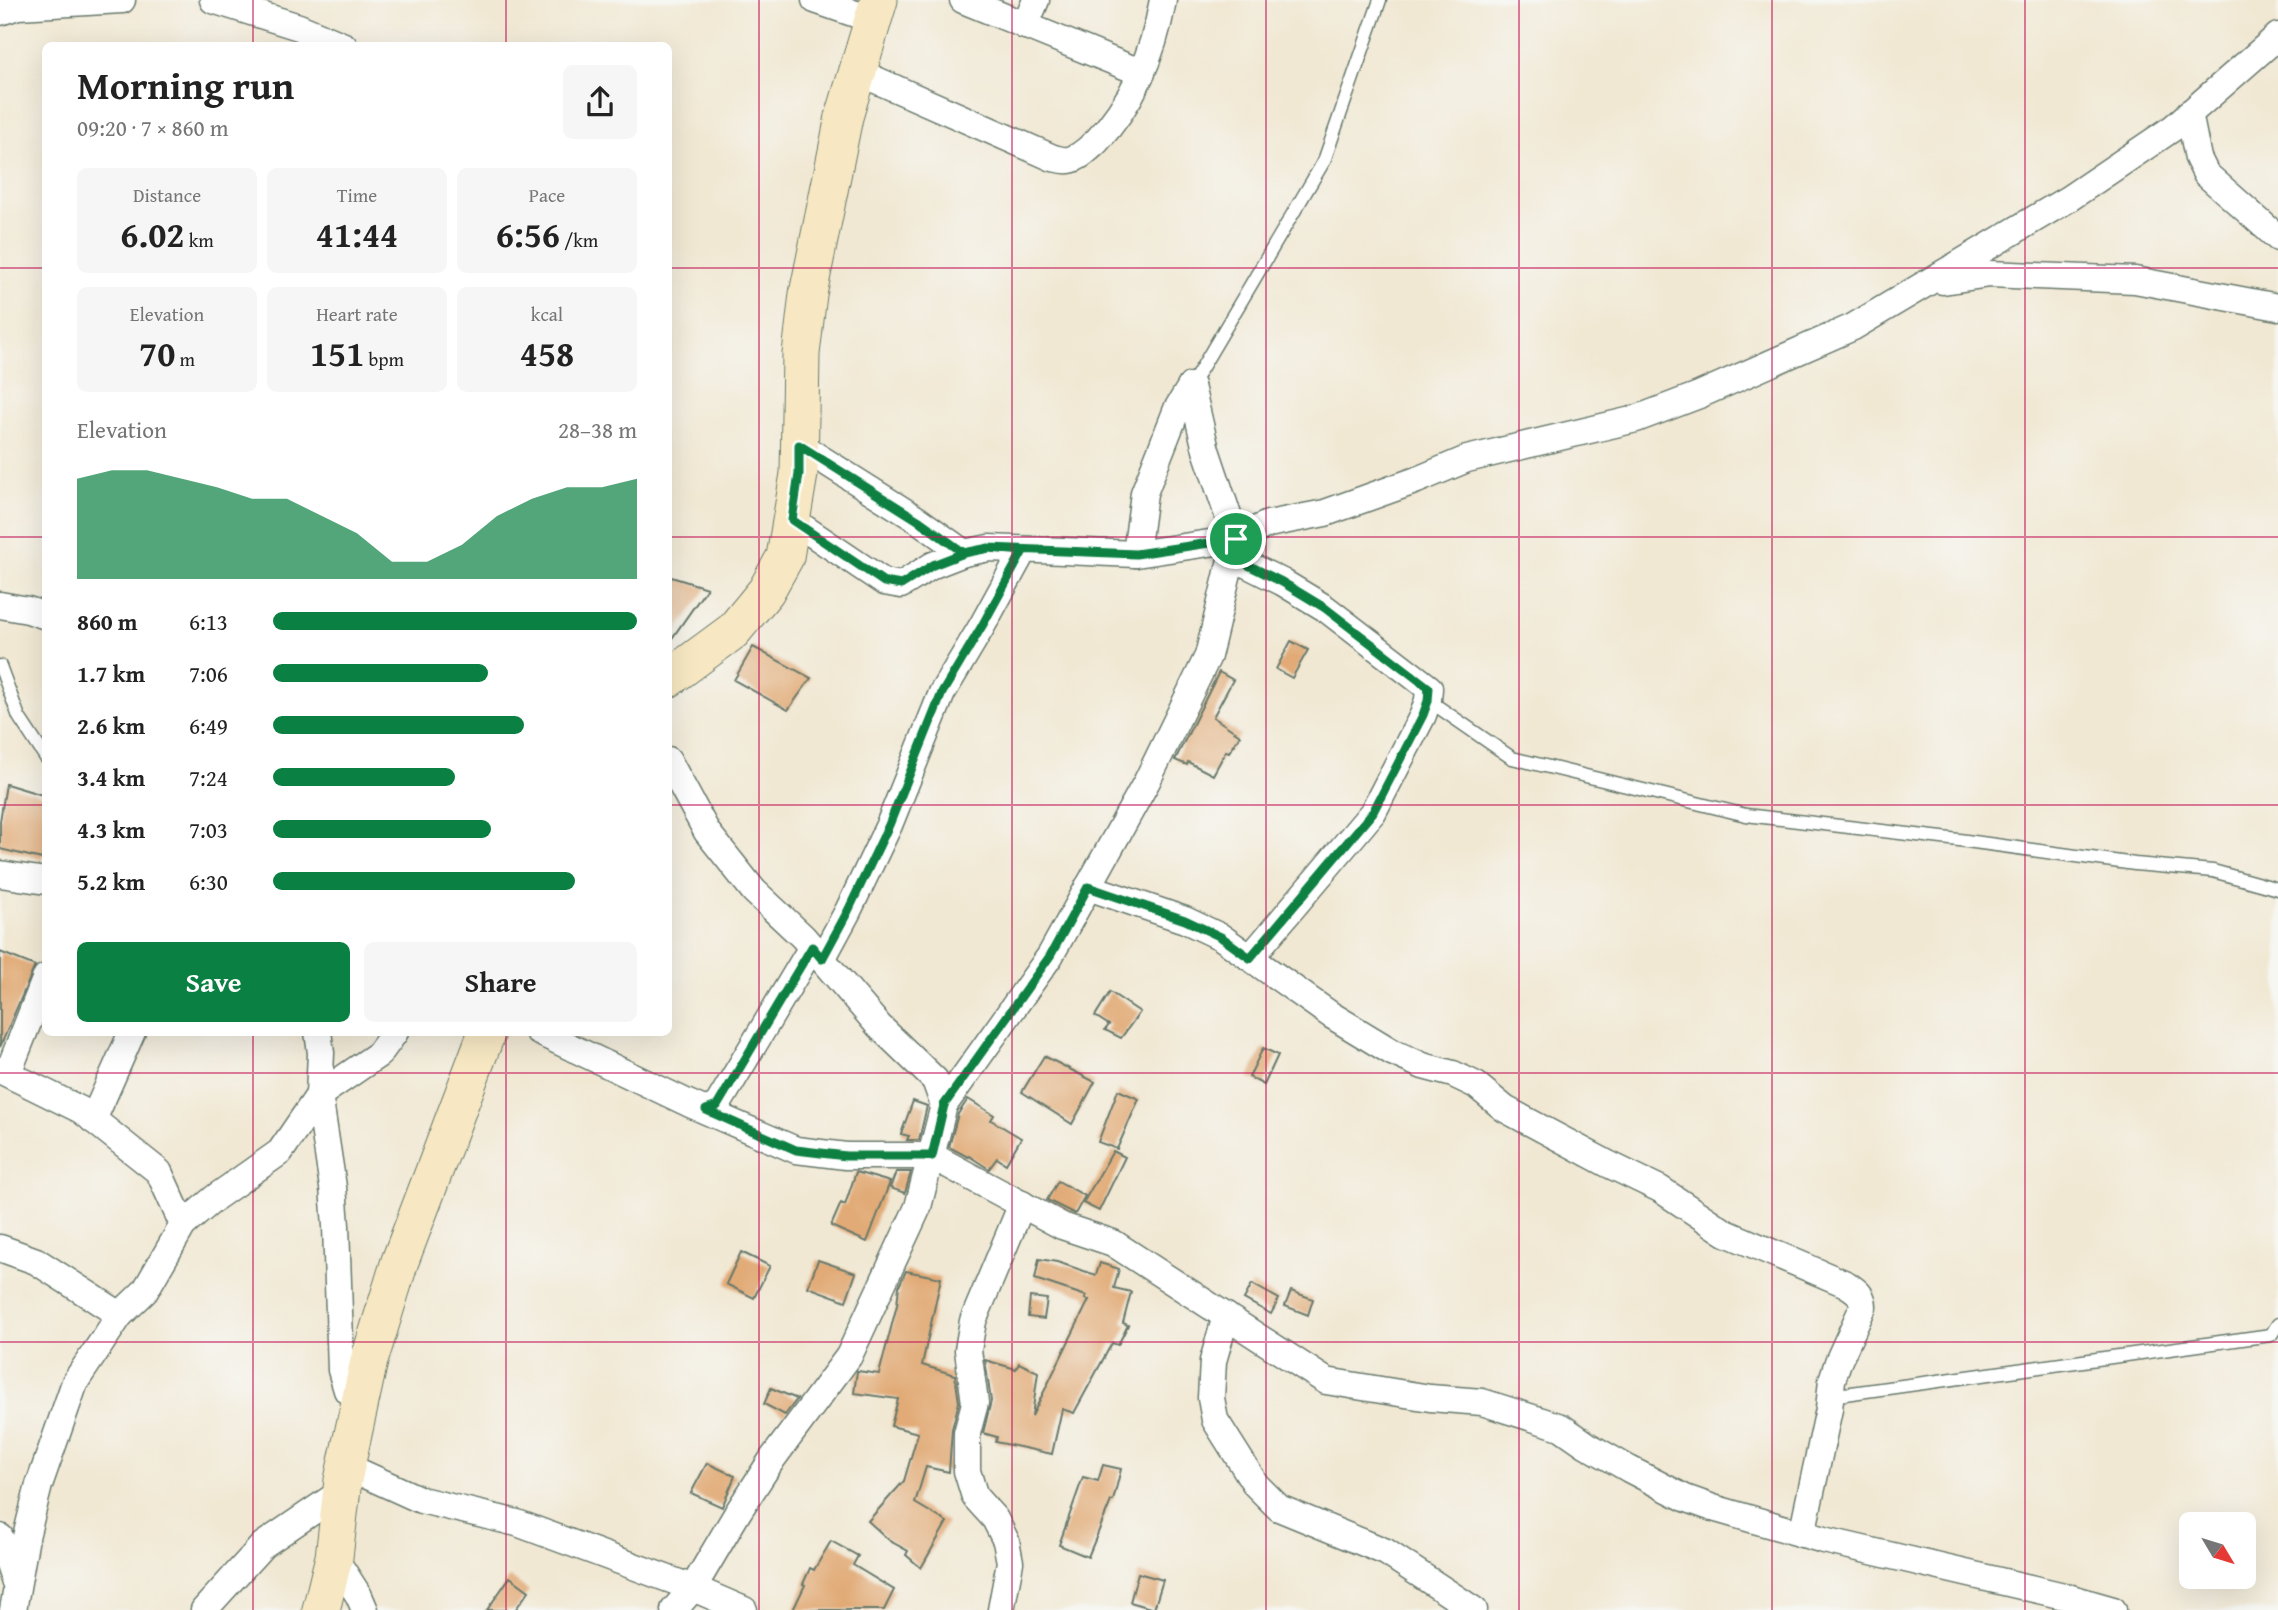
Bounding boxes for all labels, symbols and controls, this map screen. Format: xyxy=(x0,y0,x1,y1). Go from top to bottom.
text: Morning run xyxy=(77,57,294,113)
button: share xyxy=(563,65,637,139)
text: 09:20 · 7 × 860 m xyxy=(77,111,229,144)
text: Distance xyxy=(133,181,201,209)
text: Time xyxy=(337,181,377,209)
text: Pace xyxy=(529,181,565,209)
text: 6.02 xyxy=(120,209,184,260)
text: 41:44 xyxy=(316,209,398,260)
text: 6:56 xyxy=(496,209,560,260)
text: km xyxy=(184,226,214,254)
text: /km xyxy=(560,226,598,254)
text: Elevation xyxy=(130,300,204,328)
text: Heart rate xyxy=(316,300,398,328)
text: kcal xyxy=(531,300,563,328)
text: 70 xyxy=(139,328,175,379)
text: 151 xyxy=(310,328,364,379)
text: 458 xyxy=(520,328,574,379)
text: m xyxy=(175,345,195,373)
text: bpm xyxy=(364,345,404,373)
text: Elevation xyxy=(77,413,167,446)
text: 28–38 m xyxy=(558,413,637,446)
pin xyxy=(1206,509,1266,569)
icon: arrive xyxy=(1217,520,1255,558)
text: 860 m xyxy=(77,605,138,638)
text: 6:13 xyxy=(189,605,228,638)
text: 1.7 km xyxy=(77,657,145,690)
text: 7:06 xyxy=(189,657,228,690)
text: 2.6 km xyxy=(77,709,145,742)
text: 6:49 xyxy=(189,709,228,742)
text: 3.4 km xyxy=(77,761,145,794)
text: 7:24 xyxy=(189,761,228,794)
text: 4.3 km xyxy=(77,813,145,846)
text: 7:03 xyxy=(189,813,228,846)
text: 5.2 km xyxy=(77,865,145,898)
text: 6:30 xyxy=(189,865,228,898)
button: Save xyxy=(77,942,350,1022)
button: Share xyxy=(364,942,637,1022)
north arrow xyxy=(2179,1512,2256,1589)
map controls xyxy=(2179,1512,2256,1589)

